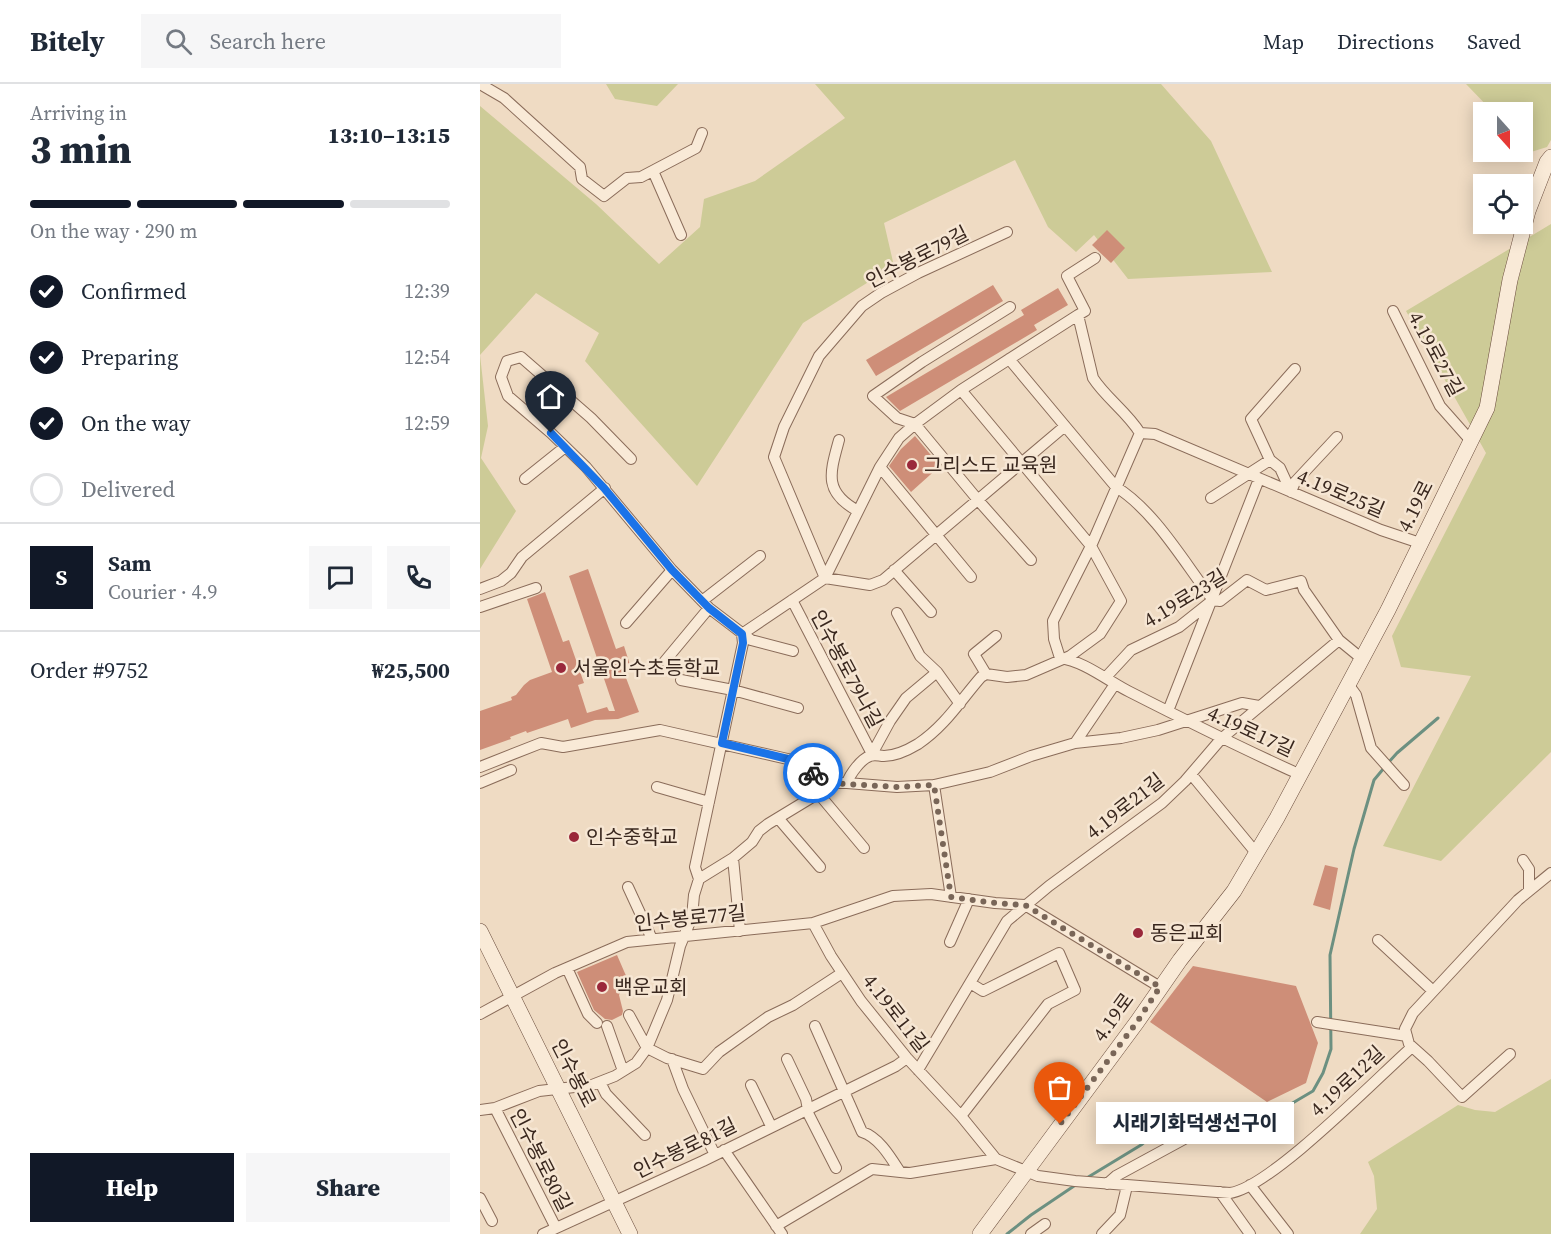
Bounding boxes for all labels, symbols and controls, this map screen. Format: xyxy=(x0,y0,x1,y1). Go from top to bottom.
search box xyxy=(141,14,561,68)
text: Bitely xyxy=(30,22,105,60)
icon: search xyxy=(162,25,195,58)
text: Search here xyxy=(210,26,326,56)
text: Map xyxy=(1263,27,1304,56)
text: Directions xyxy=(1337,27,1434,56)
text: Saved xyxy=(1467,27,1521,56)
text: Arriving in xyxy=(30,99,127,127)
north arrow xyxy=(1473,102,1533,162)
map controls xyxy=(1473,102,1533,234)
text: 13:10–13:15 xyxy=(328,120,450,150)
text: 3 min xyxy=(30,123,132,176)
button: locate xyxy=(1473,174,1533,234)
text: On the way · 290 m xyxy=(30,217,197,245)
street label: 인수봉로79길 xyxy=(861,219,973,295)
icon: check xyxy=(30,275,63,308)
text: Confirmed xyxy=(81,276,186,306)
text: 12:39 xyxy=(404,277,450,305)
street label: 4.19로27길 xyxy=(1402,306,1470,402)
icon: check xyxy=(30,341,63,374)
text: Preparing xyxy=(81,342,178,372)
text: 12:54 xyxy=(404,343,450,371)
pin xyxy=(525,371,576,433)
icon: home xyxy=(534,380,567,413)
icon: check xyxy=(30,407,63,440)
text: On the way xyxy=(81,408,190,438)
text: 12:59 xyxy=(404,409,450,437)
place label: 그리스도 교육원 xyxy=(924,451,1057,479)
marker: 그리스도 교육원 xyxy=(905,458,919,472)
street label: 4.19로25길 xyxy=(1293,462,1389,524)
text: Delivered xyxy=(81,474,175,504)
street label: 4.19로 xyxy=(1390,475,1440,537)
button: chat xyxy=(309,546,372,609)
button: phone xyxy=(387,546,450,609)
text: Sam xyxy=(108,548,152,578)
text: S xyxy=(56,562,67,592)
street label: 4.19로23길 xyxy=(1138,562,1232,634)
text: Courier · 4.9 xyxy=(108,578,217,606)
street label: 인수봉로79나길 xyxy=(804,605,890,733)
place label: 서울인수초등학교 xyxy=(573,654,720,682)
text: Order #9752 xyxy=(30,655,148,685)
text: ₩25,500 xyxy=(372,655,450,685)
marker: 서울인수초등학교 xyxy=(554,661,568,675)
street label: 4.19로17길 xyxy=(1203,699,1299,763)
courier xyxy=(783,743,843,803)
icon: bike xyxy=(797,757,830,790)
street label: 4.19로21길 xyxy=(1080,766,1170,846)
place label: 인수중학교 xyxy=(586,823,678,851)
marker: 인수중학교 xyxy=(567,830,581,844)
street label: 인수봉로77길 xyxy=(633,898,747,938)
place label: 동은교회 xyxy=(1150,919,1224,947)
marker: 동은교회 xyxy=(1131,926,1145,940)
street label: 4.19로11길 xyxy=(856,968,936,1058)
place label: 백운교회 xyxy=(614,973,688,1001)
marker: 백운교회 xyxy=(595,980,609,994)
street label: 4.19로 xyxy=(1086,987,1140,1047)
street label: 인수봉로 xyxy=(545,1034,603,1112)
street label: 4.19로12길 xyxy=(1304,1039,1390,1123)
pin xyxy=(1034,1062,1085,1124)
icon: bag xyxy=(1043,1071,1076,1104)
callout: 시래기화덕생선구이 xyxy=(1096,1103,1294,1145)
street label: 인수봉로80길 xyxy=(503,1104,579,1216)
text: 시래기화덕생선구이 xyxy=(1112,1109,1278,1137)
street label: 인수봉로81길 xyxy=(629,1111,741,1185)
button: Help xyxy=(30,1153,234,1222)
button: Share xyxy=(246,1153,450,1222)

